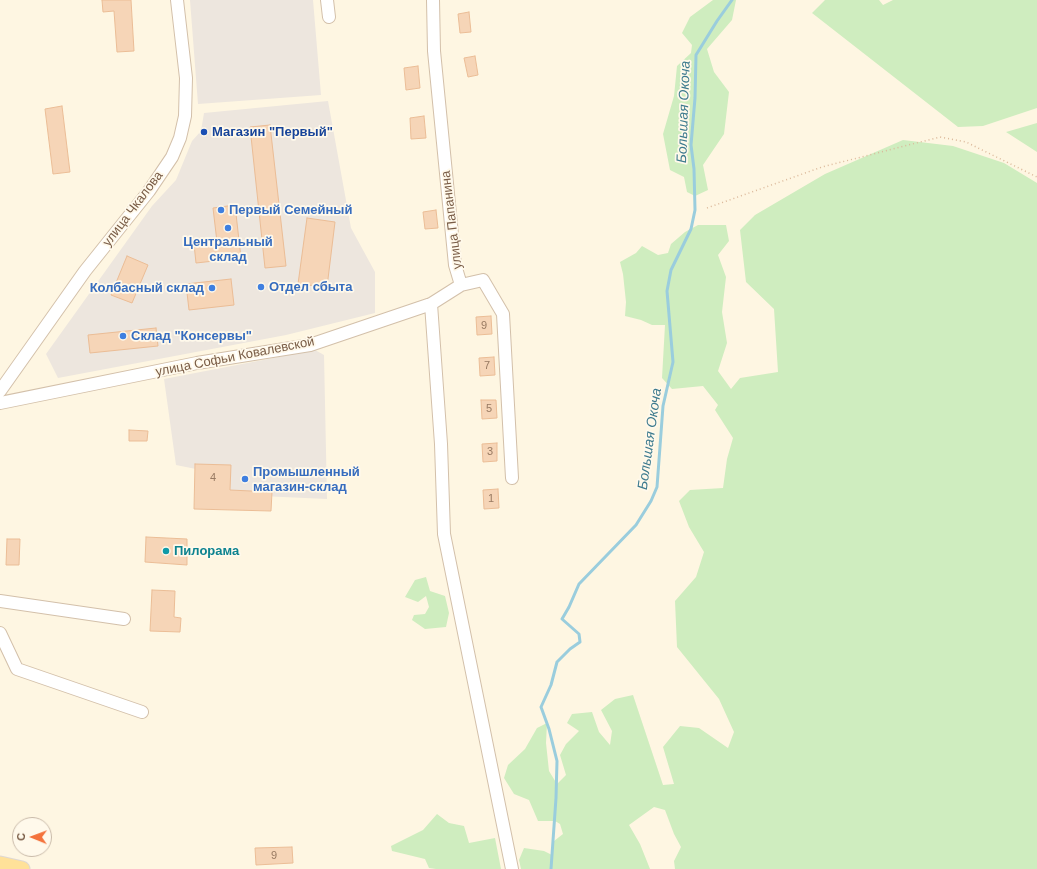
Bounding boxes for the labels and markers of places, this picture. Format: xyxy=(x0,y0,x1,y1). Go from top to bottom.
place label: Магазин "Первый" xyxy=(212,124,333,140)
marker: Магазин "Первый" xyxy=(199,127,209,137)
place label: Первый Семейный xyxy=(229,202,352,218)
marker: Первый Семейный xyxy=(216,205,226,215)
marker: Центральный склад xyxy=(223,223,233,233)
place label: Центральный склад xyxy=(183,234,273,265)
place label: Отдел сбыта xyxy=(269,279,352,295)
place label: Колбасный склад xyxy=(90,280,204,296)
marker: Отдел сбыта xyxy=(256,282,266,292)
marker: Колбасный склад xyxy=(207,283,217,293)
place label: Склад "Консервы" xyxy=(131,328,252,344)
marker: Склад "Консервы" xyxy=(118,331,128,341)
place label: Промышленный магазин-склад xyxy=(253,464,360,495)
marker: Промышленный магазин-склад xyxy=(240,474,250,484)
place label: Пилорама xyxy=(174,543,239,559)
marker: Пилорама xyxy=(161,546,171,556)

